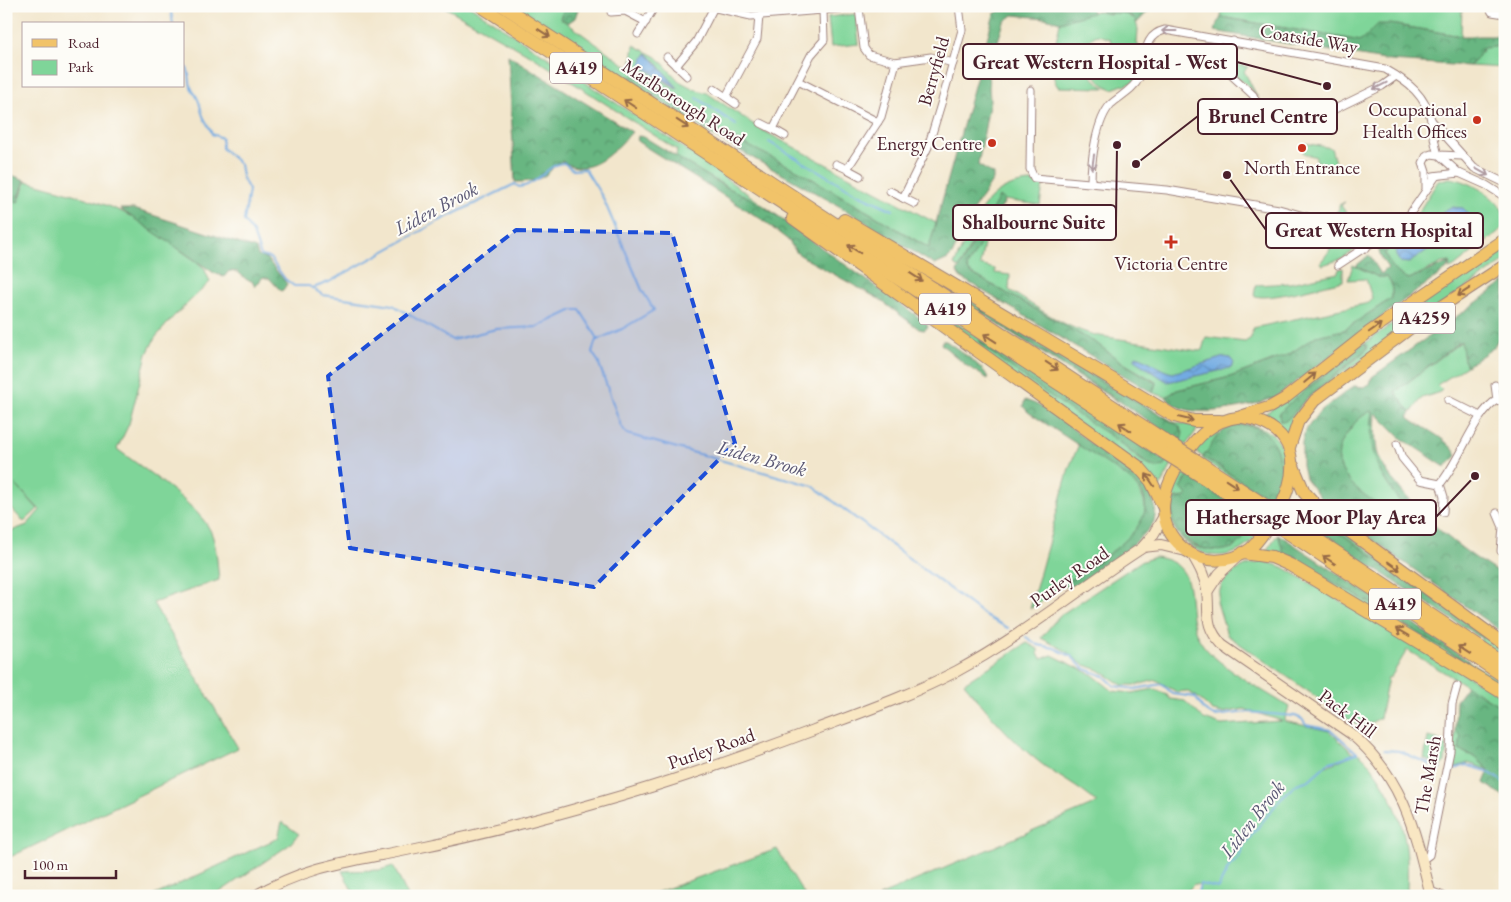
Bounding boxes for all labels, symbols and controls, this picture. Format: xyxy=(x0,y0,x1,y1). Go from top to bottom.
street label: Coatside Way xyxy=(1258,18,1360,60)
legend xyxy=(22,22,185,88)
one-way arrow xyxy=(1161,26,1177,36)
one-way arrow xyxy=(536,28,550,38)
text: Road xyxy=(68,33,100,52)
street label: Berryfield xyxy=(912,33,955,109)
callout: Great Western Hospital - West xyxy=(963,44,1237,79)
text: Great Western Hospital - West xyxy=(973,49,1228,75)
road number: A419 xyxy=(550,52,602,84)
street label: Marlborough Road xyxy=(617,53,750,152)
text: Park xyxy=(68,57,95,76)
one-way arrow xyxy=(1372,81,1387,91)
place label: Occupational Health Offices xyxy=(1362,97,1467,144)
one-way arrow xyxy=(623,98,637,109)
callout: Brunel Centre xyxy=(1198,99,1337,134)
text: Brunel Centre xyxy=(1208,103,1328,129)
marker: Occupational Health Offices xyxy=(1471,114,1483,126)
one-way arrow xyxy=(676,119,690,129)
place label: Energy Centre xyxy=(876,131,982,156)
marker: Energy Centre xyxy=(986,137,998,149)
marker: North Entrance xyxy=(1296,142,1308,154)
one-way arrow xyxy=(1088,153,1098,169)
place label: North Entrance xyxy=(1244,155,1360,180)
one-way arrow xyxy=(1474,168,1488,178)
water label: Liden Brook xyxy=(389,175,483,241)
callout: Shalbourne Suite xyxy=(953,205,1116,240)
text: Shalbourne Suite xyxy=(963,209,1105,235)
callout: Great Western Hospital xyxy=(1266,213,1483,248)
text: Great Western Hospital xyxy=(1275,217,1473,243)
marker: Victoria Centre xyxy=(1164,235,1178,249)
one-way arrow xyxy=(847,244,861,254)
place label: Victoria Centre xyxy=(1114,251,1228,276)
one-way arrow xyxy=(909,272,923,282)
one-way arrow xyxy=(1457,287,1471,297)
road number: A419 xyxy=(919,294,971,324)
road number: A4259 xyxy=(1393,302,1455,334)
one-way arrow xyxy=(1368,323,1382,333)
one-way arrow xyxy=(983,333,997,343)
one-way arrow xyxy=(1045,361,1059,371)
one-way arrow xyxy=(1303,372,1316,383)
one-way arrow xyxy=(1178,415,1194,424)
one-way arrow xyxy=(1119,422,1133,432)
water label: Liden Brook xyxy=(713,433,810,482)
one-way arrow xyxy=(1145,473,1155,487)
one-way arrow xyxy=(1225,479,1239,489)
callout: Hathersage Moor Play Area xyxy=(1186,500,1436,535)
text: Hathersage Moor Play Area xyxy=(1196,504,1426,530)
street label: Purley Road xyxy=(1025,540,1114,613)
one-way arrow xyxy=(1322,555,1336,565)
one-way arrow xyxy=(1387,560,1400,571)
road number: A419 xyxy=(1369,588,1421,620)
one-way arrow xyxy=(1397,627,1411,637)
one-way arrow xyxy=(1457,645,1471,655)
street label: Pack Hill xyxy=(1314,683,1382,744)
street label: Purley Road xyxy=(664,722,758,775)
street label: The Marsh xyxy=(1408,733,1447,817)
water label: Liden Brook xyxy=(1213,775,1290,864)
scale bar xyxy=(25,847,116,879)
text: 100 m xyxy=(32,855,69,874)

